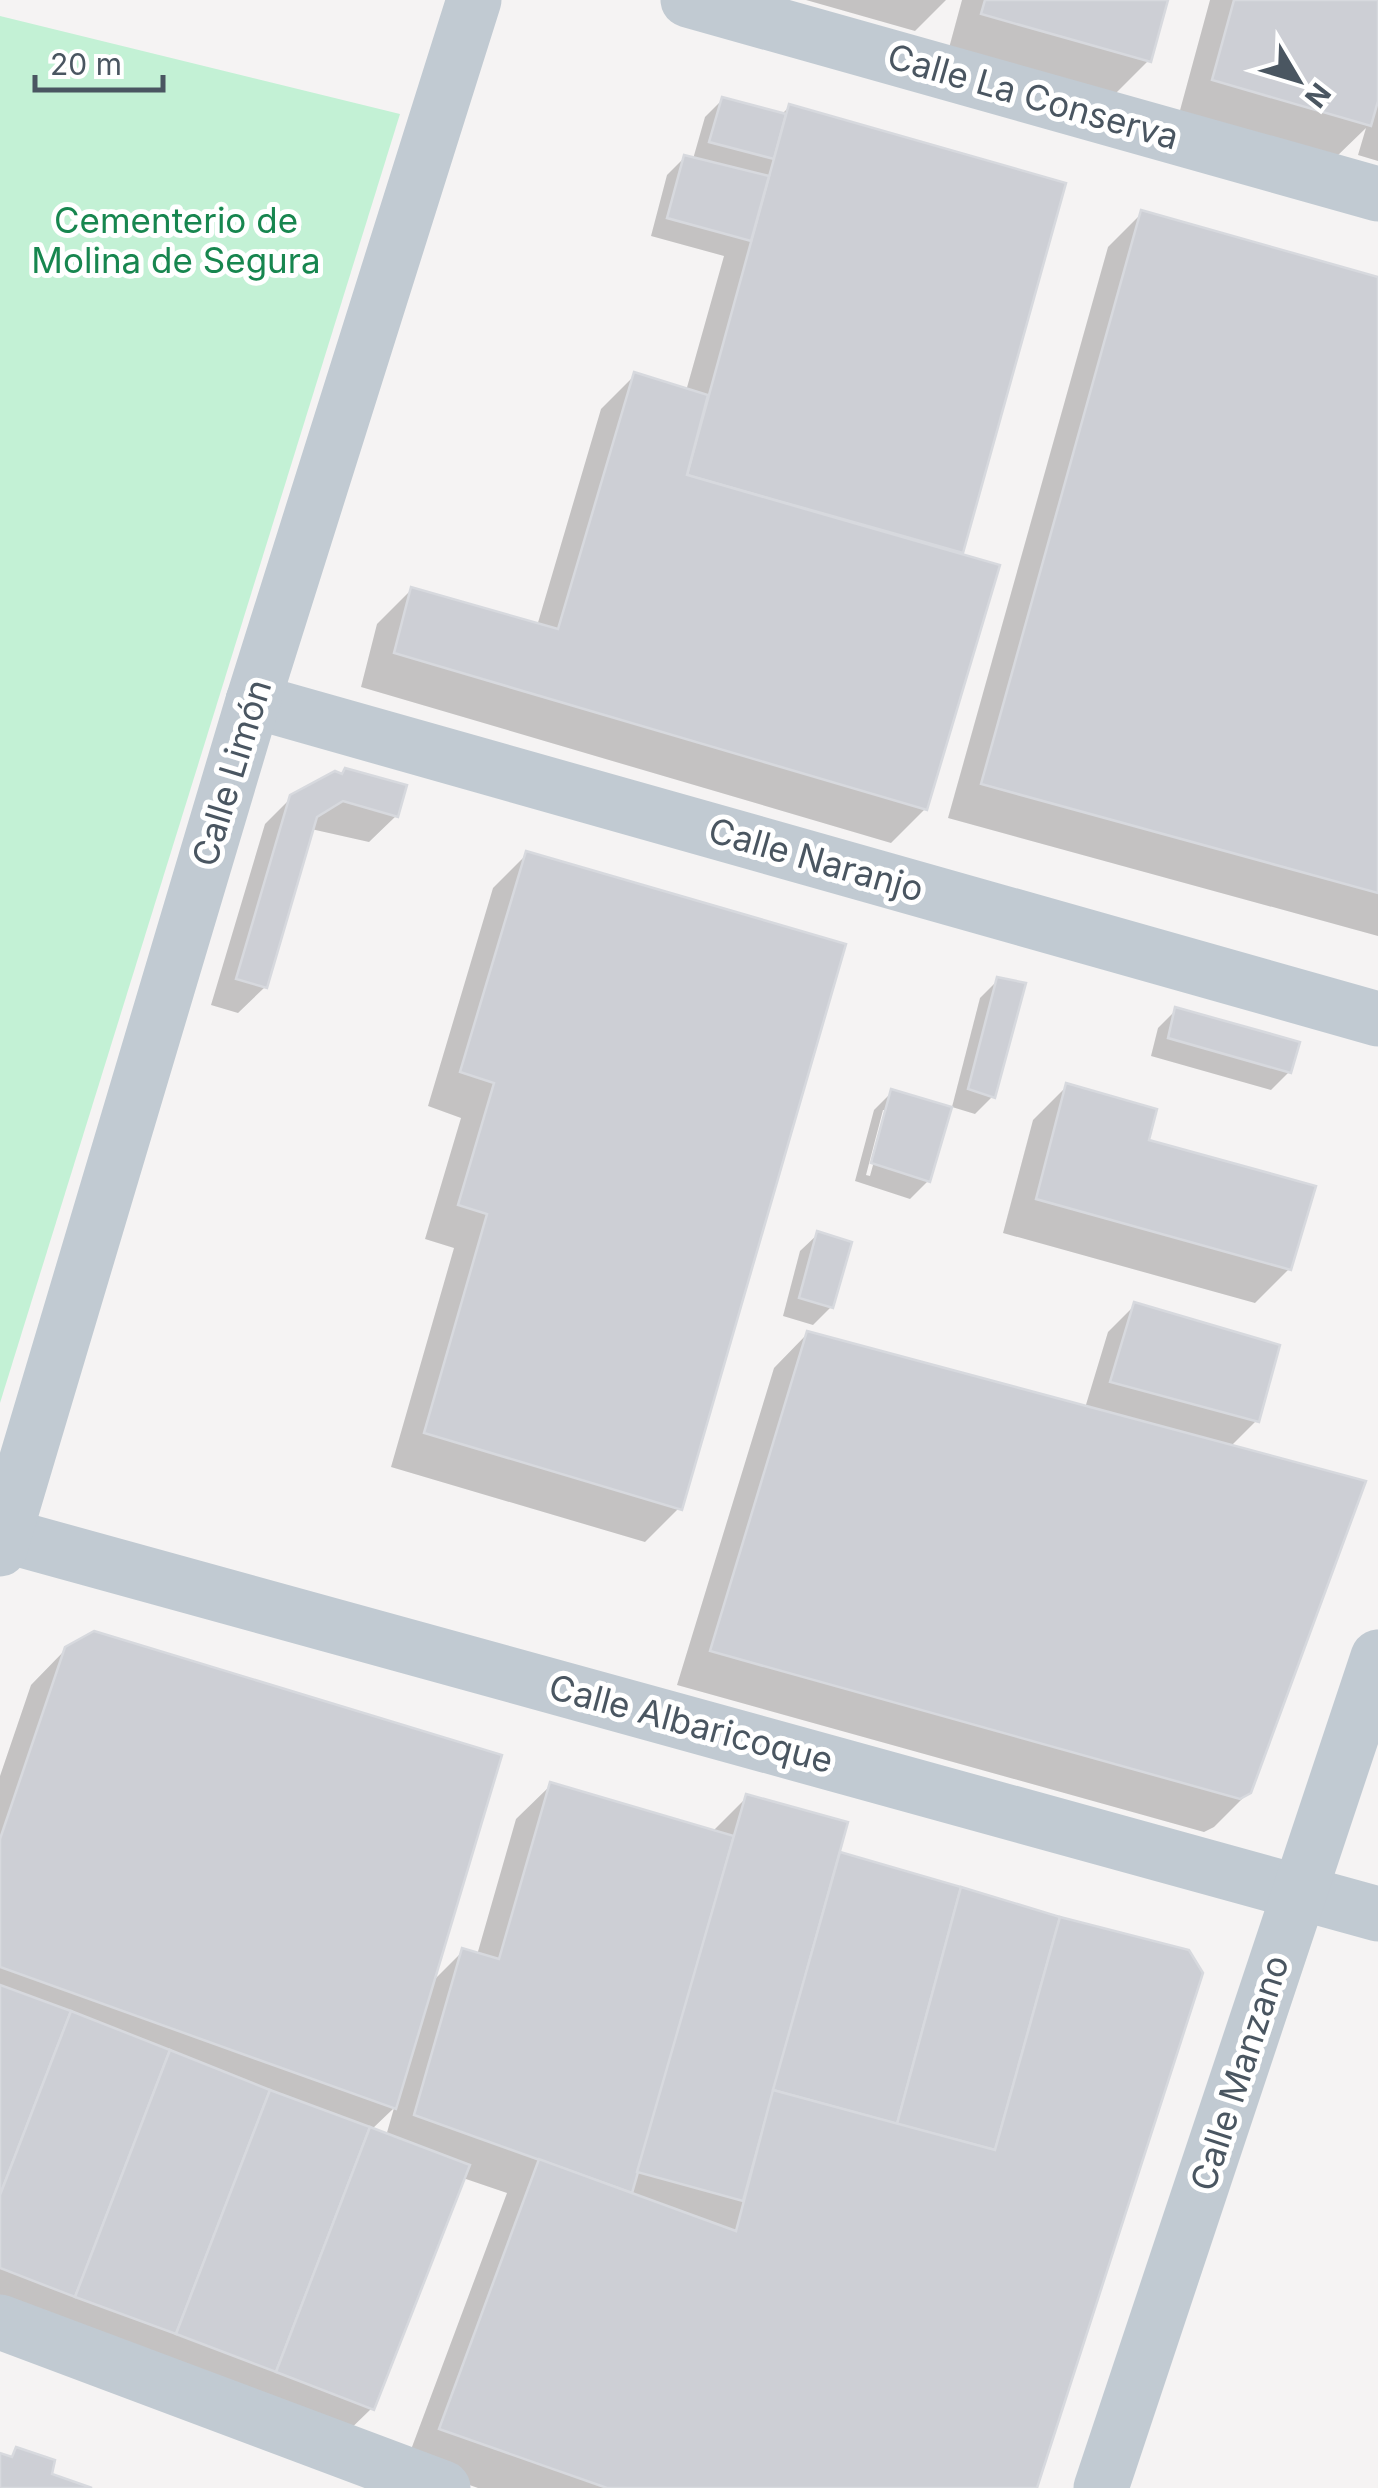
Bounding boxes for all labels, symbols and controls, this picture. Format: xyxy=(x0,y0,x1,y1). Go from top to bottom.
scale bar xyxy=(35,30,162,92)
north arrow xyxy=(1248,30,1348,130)
street label: Calle La Conserva xyxy=(883,34,1184,158)
text: 20 m xyxy=(50,46,122,82)
text: N xyxy=(1298,77,1338,114)
park label: Cementerio de Molina de Segura xyxy=(31,199,321,281)
street label: Calle Limón xyxy=(183,674,279,871)
street label: Calle Naranjo xyxy=(704,808,928,910)
street label: Calle Albaricoque xyxy=(545,1665,838,1781)
street label: Calle Manzano xyxy=(1181,1950,1297,2196)

